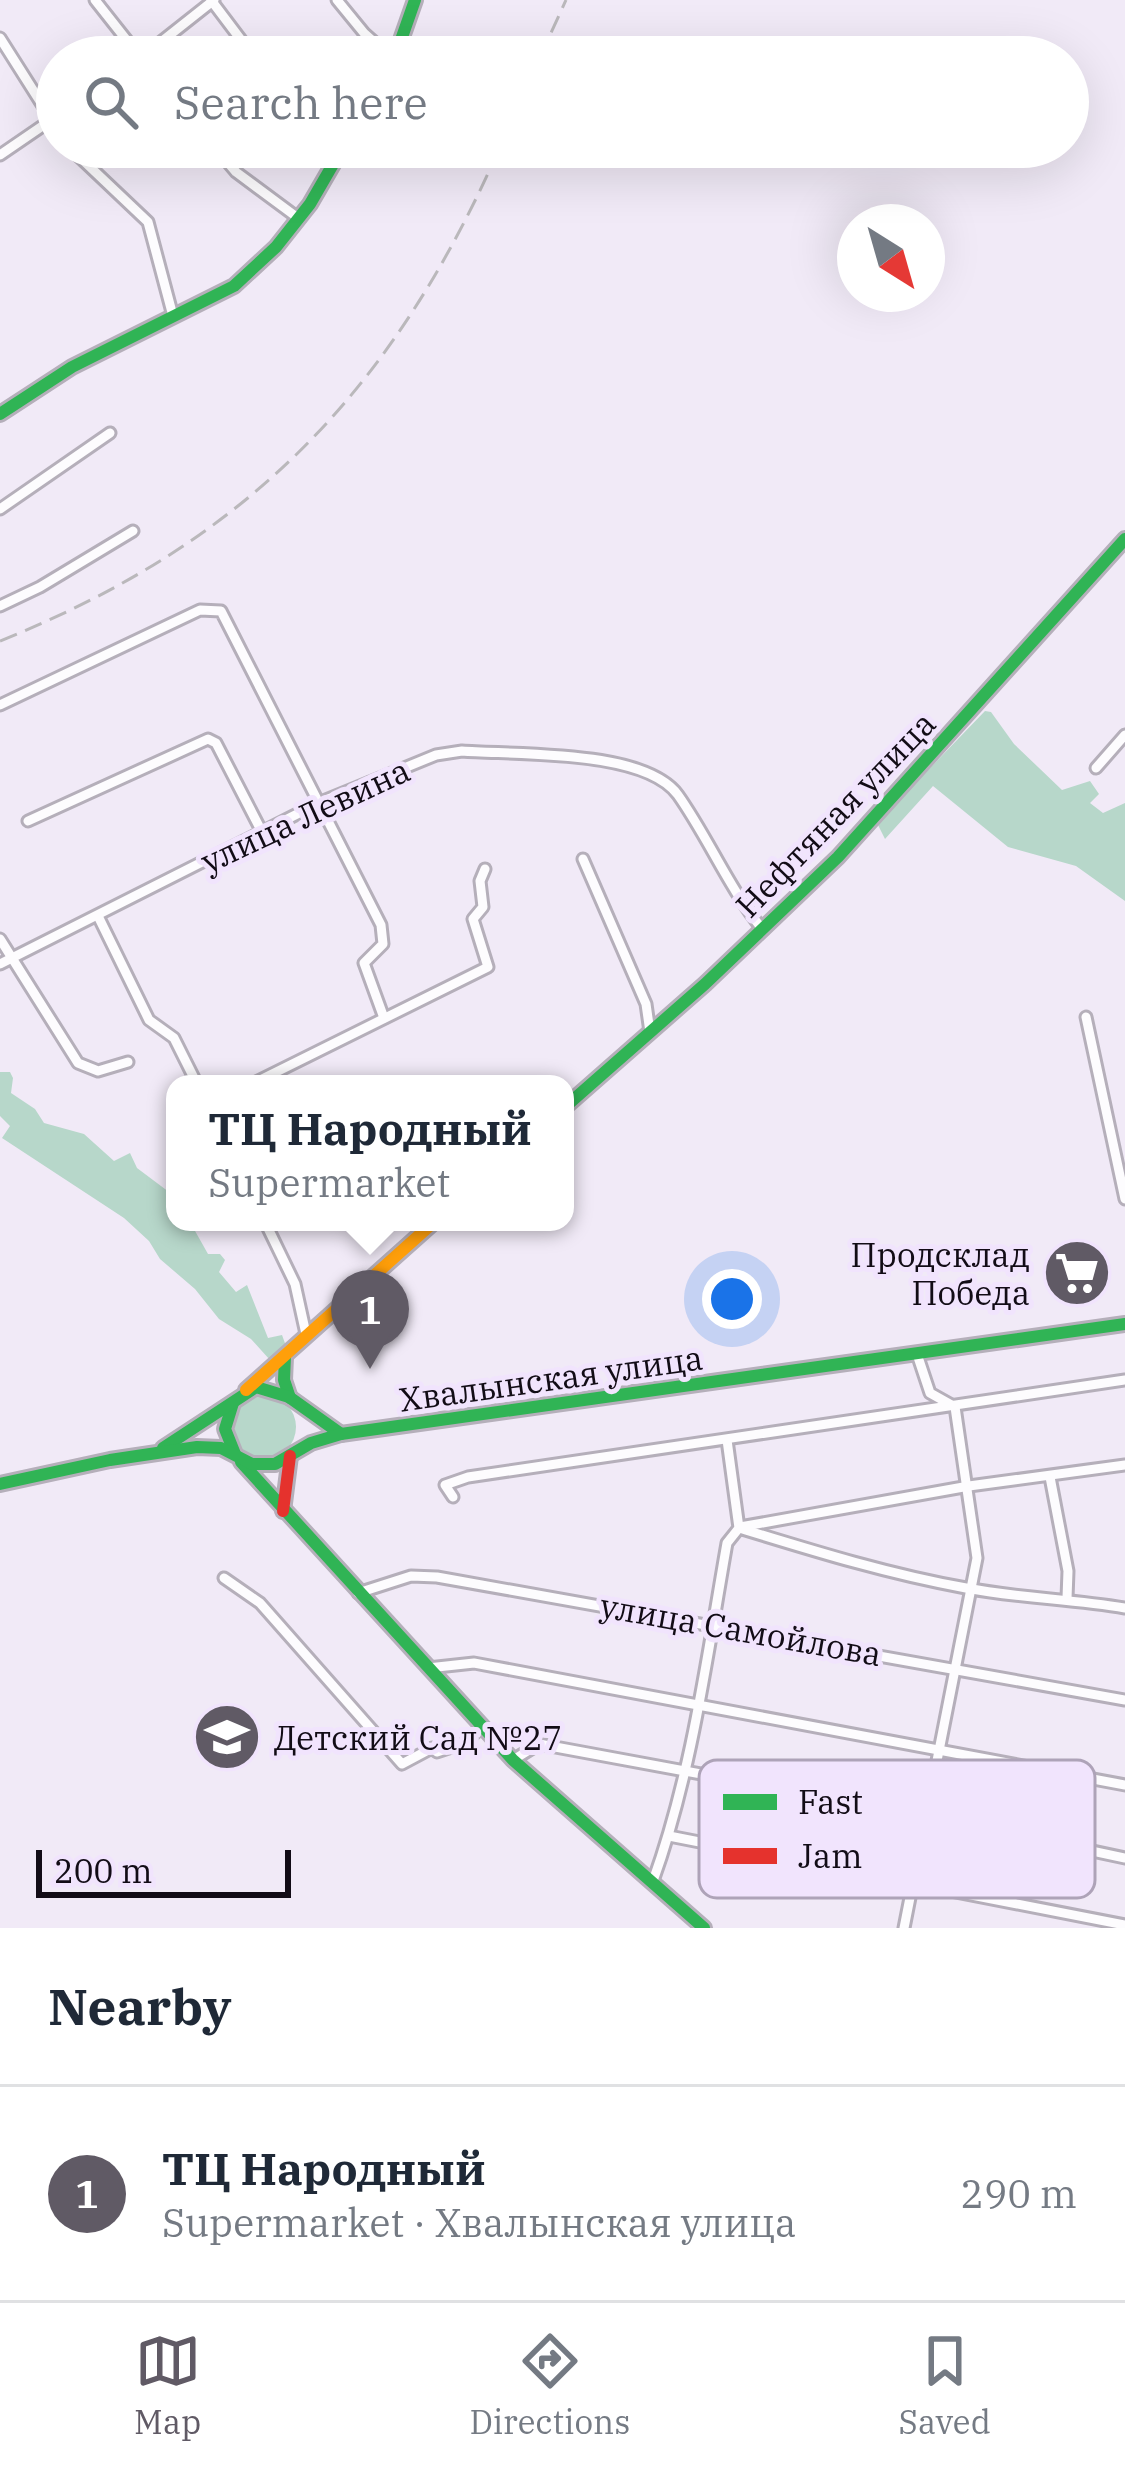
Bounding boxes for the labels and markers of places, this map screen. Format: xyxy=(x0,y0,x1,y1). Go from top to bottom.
place label: Продсклад Победа xyxy=(851,1233,1030,1314)
supermarket icon: Продсклад Победа xyxy=(1042,1238,1112,1308)
pin: 1 xyxy=(331,1270,409,1369)
school or university icon: Детский Сад №27 xyxy=(192,1702,262,1772)
place label: Детский Сад №27 xyxy=(274,1716,562,1759)

